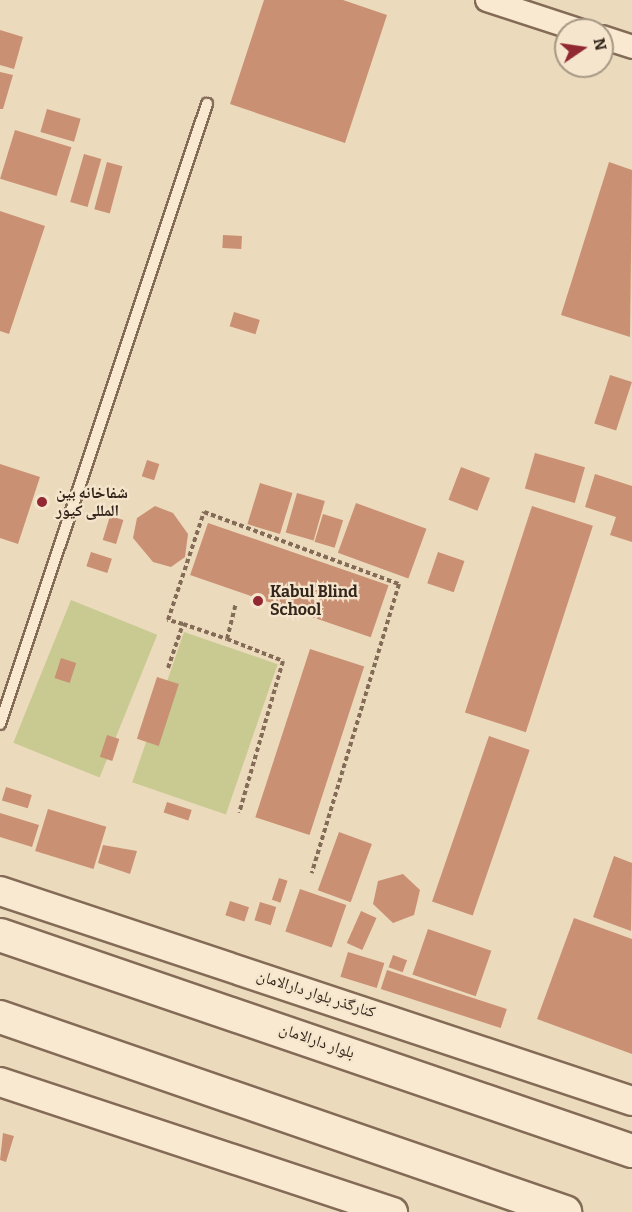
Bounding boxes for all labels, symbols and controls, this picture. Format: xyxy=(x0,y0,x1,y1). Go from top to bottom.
north arrow xyxy=(554,18,614,78)
text: N xyxy=(589,36,611,52)
place label: شفاخانه بین المللی کیور xyxy=(56,483,128,521)
marker: شفاخانه بین المللی کیور xyxy=(33,493,51,511)
place label: Kabul Blind School xyxy=(270,582,358,620)
marker: Kabul Blind School xyxy=(251,594,265,608)
street label: کنارگذر بلوار دارالامان xyxy=(254,966,378,1022)
street label: بلوار دارالامان xyxy=(277,1019,357,1063)

